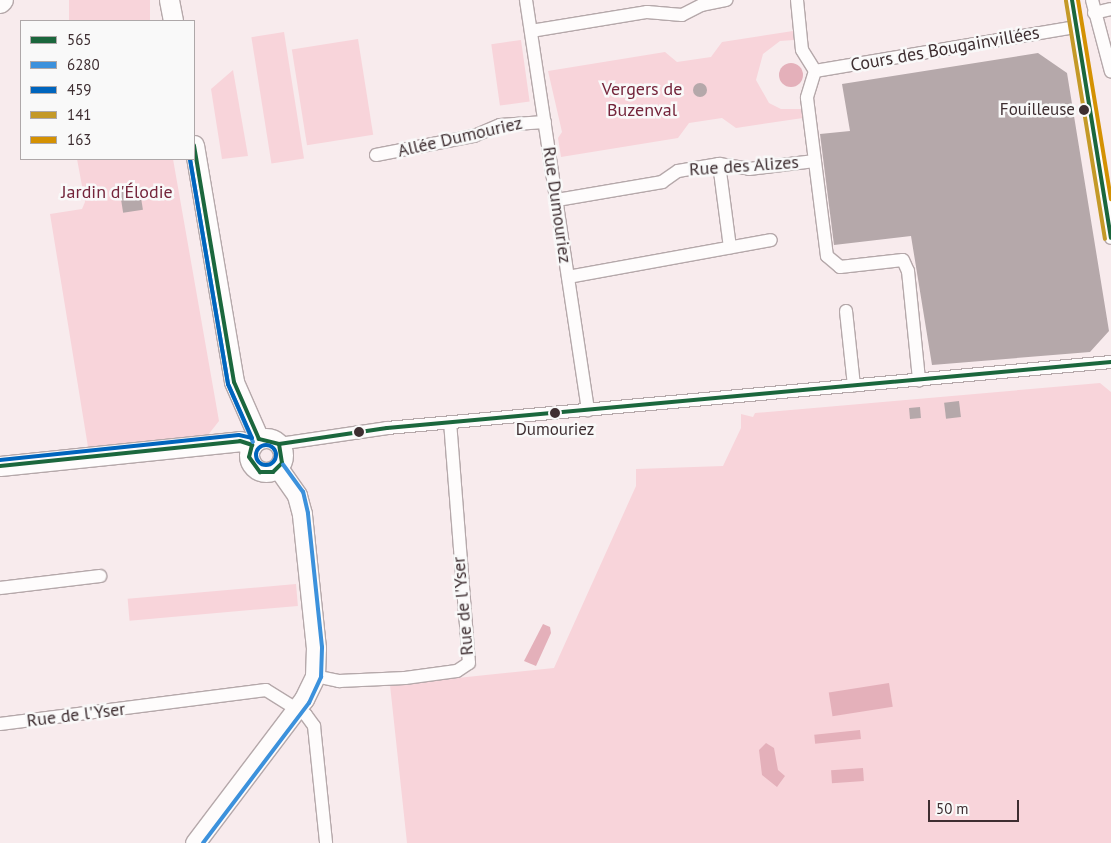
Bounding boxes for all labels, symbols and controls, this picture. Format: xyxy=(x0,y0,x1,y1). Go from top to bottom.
legend xyxy=(20,20,195,160)
street label: Cours des Bougainvillées xyxy=(849,22,1041,76)
text: 565 xyxy=(67,30,92,49)
text: 6280 xyxy=(67,55,100,74)
park label: Vergers de Buzenval xyxy=(602,79,682,122)
text: 459 xyxy=(67,80,92,99)
place label: Fouilleuse xyxy=(1000,100,1075,120)
text: 141 xyxy=(67,105,92,124)
marker: Fouilleuse xyxy=(1079,105,1089,115)
street label: Allée Dumouriez xyxy=(396,112,524,162)
text: 163 xyxy=(67,130,92,149)
street label: Rue Dumouriez xyxy=(538,145,576,265)
street label: Rue des Alizes xyxy=(688,151,800,181)
park label: Jardin d'Élodie xyxy=(61,181,173,203)
marker: Dumouriez xyxy=(550,408,560,418)
place label: Dumouriez xyxy=(516,420,594,440)
unlabelled marker xyxy=(354,427,364,437)
street label: Rue de l'Yser xyxy=(448,556,478,656)
street label: Rue de l'Yser xyxy=(25,698,127,732)
scale bar xyxy=(931,790,1022,822)
text: 50 m xyxy=(936,799,969,818)

